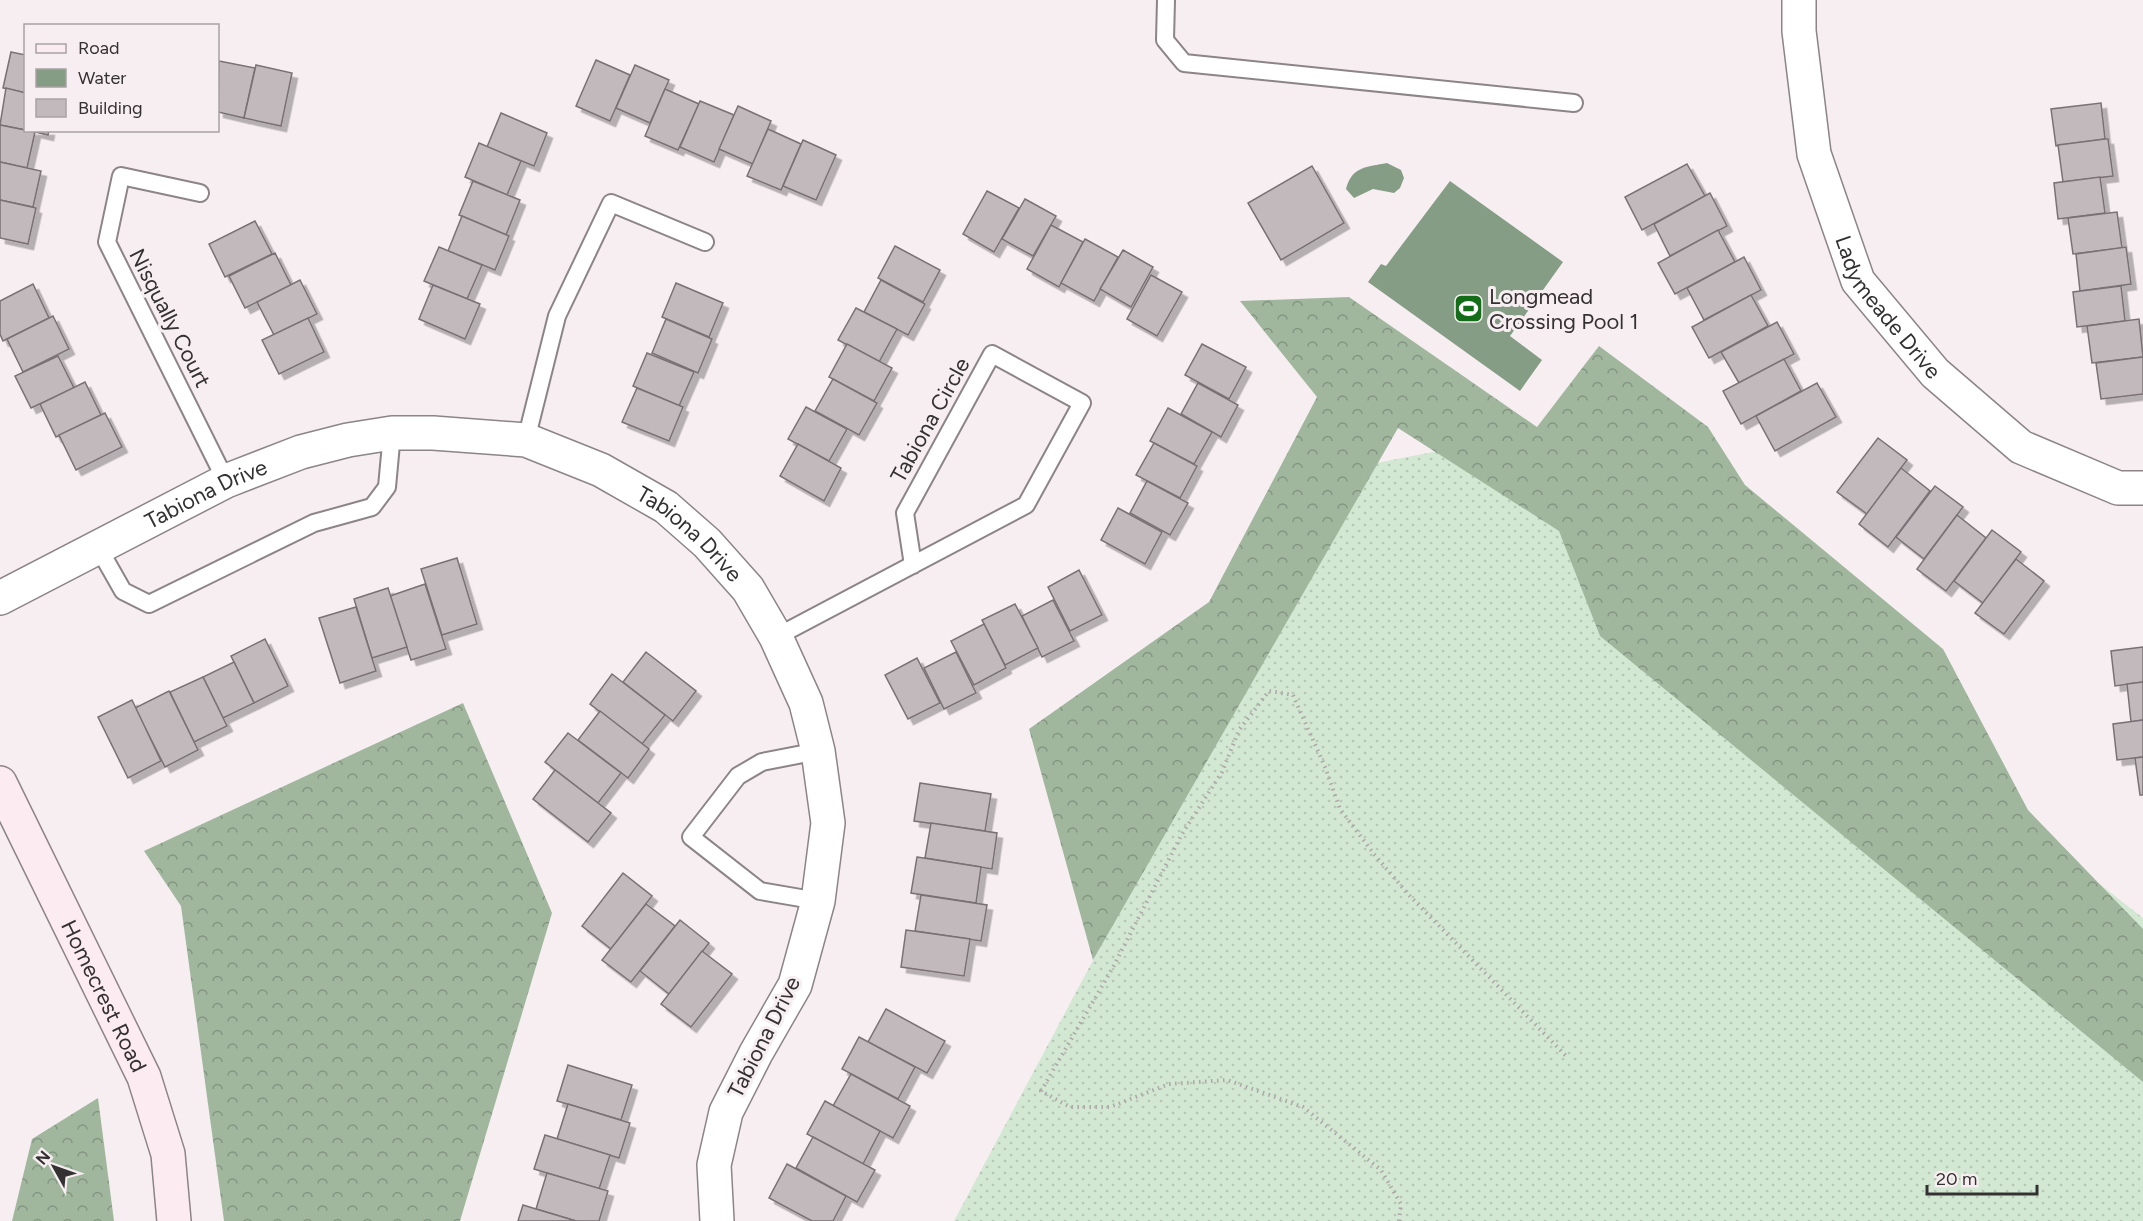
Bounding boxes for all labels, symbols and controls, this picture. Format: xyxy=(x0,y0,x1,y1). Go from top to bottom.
legend xyxy=(24,24,219,132)
text: Road xyxy=(78,37,119,59)
text: Water xyxy=(78,67,126,89)
text: Building xyxy=(78,97,143,119)
street label: Ladymeade Drive xyxy=(1830,232,1947,384)
street label: Nisqually Court xyxy=(123,244,217,392)
place label: Longmead Crossing Pool 1 xyxy=(1489,283,1639,335)
sports icon: Longmead Crossing Pool 1 xyxy=(1452,293,1484,325)
street label: Tabiona Circle xyxy=(885,353,975,487)
street label: Tabiona Drive xyxy=(140,453,271,534)
street label: Tabiona Drive xyxy=(632,480,748,587)
street label: Homecrest Road xyxy=(56,915,153,1076)
street label: Tabiona Drive xyxy=(722,972,806,1102)
north arrow xyxy=(24,1137,84,1197)
text: N xyxy=(32,1147,54,1169)
scale bar xyxy=(1927,1158,2036,1196)
text: 20 m xyxy=(1936,1168,1977,1190)

